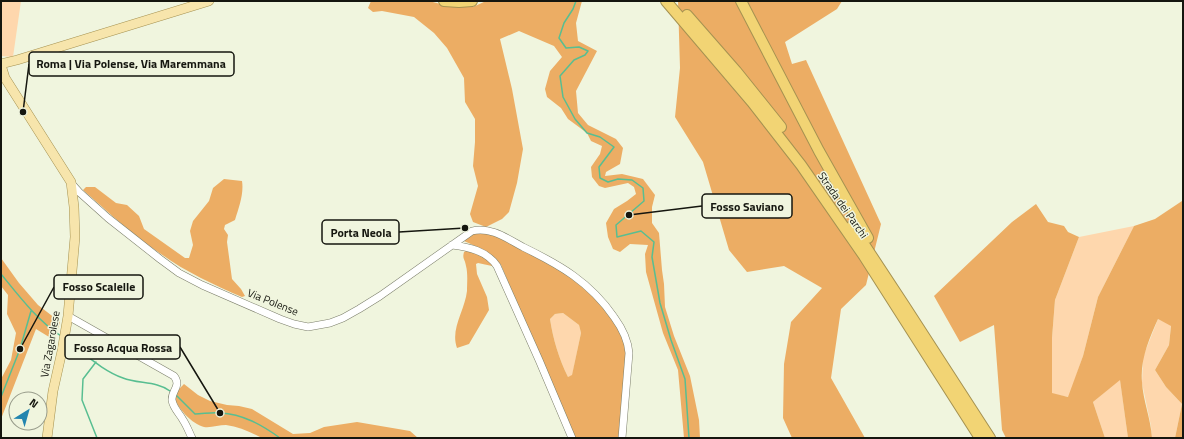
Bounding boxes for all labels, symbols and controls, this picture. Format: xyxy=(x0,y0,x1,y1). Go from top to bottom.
callout: Roma | Via Polense, Via Maremmana xyxy=(29,52,234,76)
text: Roma | Via Polense, Via Maremmana xyxy=(36,54,226,73)
street label: Strada dei Parchi xyxy=(814,169,872,241)
callout: Fosso Saviano xyxy=(702,194,792,218)
text: Fosso Saviano xyxy=(710,197,784,216)
callout: Porta Neola xyxy=(322,220,399,244)
text: Porta Neola xyxy=(330,223,392,242)
callout: Fosso Scalelle xyxy=(54,275,143,299)
text: Fosso Scalelle xyxy=(63,277,135,296)
street label: Via Polense xyxy=(245,285,301,320)
street label: Via Zagarolese xyxy=(36,309,64,379)
callout: Fosso Acqua Rossa xyxy=(65,335,180,359)
text: Fosso Acqua Rossa xyxy=(74,338,172,357)
north arrow xyxy=(8,391,48,431)
text: N xyxy=(26,394,42,412)

